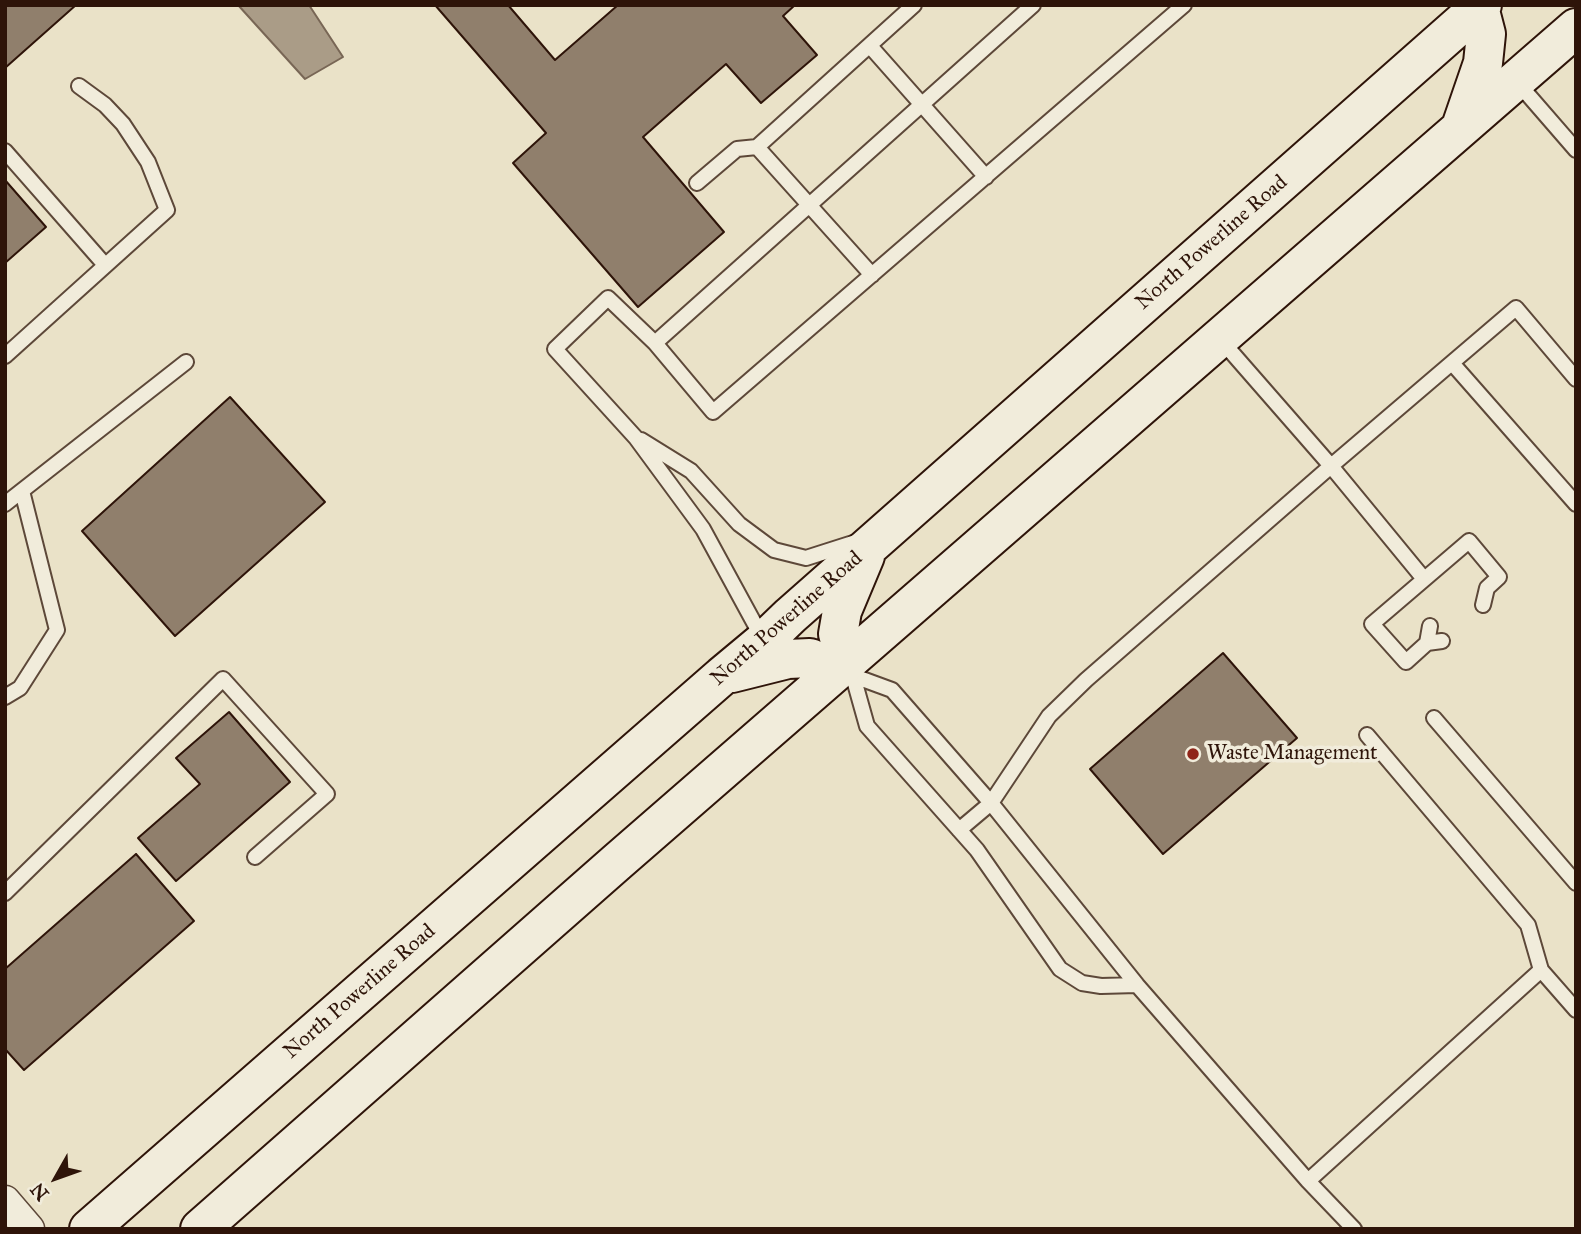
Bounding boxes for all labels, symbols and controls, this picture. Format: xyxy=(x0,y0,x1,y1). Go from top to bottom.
street label: North Powerline Road xyxy=(1131,170,1293,316)
street label: North Powerline Road xyxy=(706,546,868,692)
place label: Waste Management xyxy=(1207,741,1377,767)
marker: Waste Management xyxy=(1185,746,1201,762)
street label: North Powerline Road xyxy=(279,919,441,1065)
north arrow xyxy=(21,1143,91,1213)
text: N xyxy=(26,1178,54,1205)

